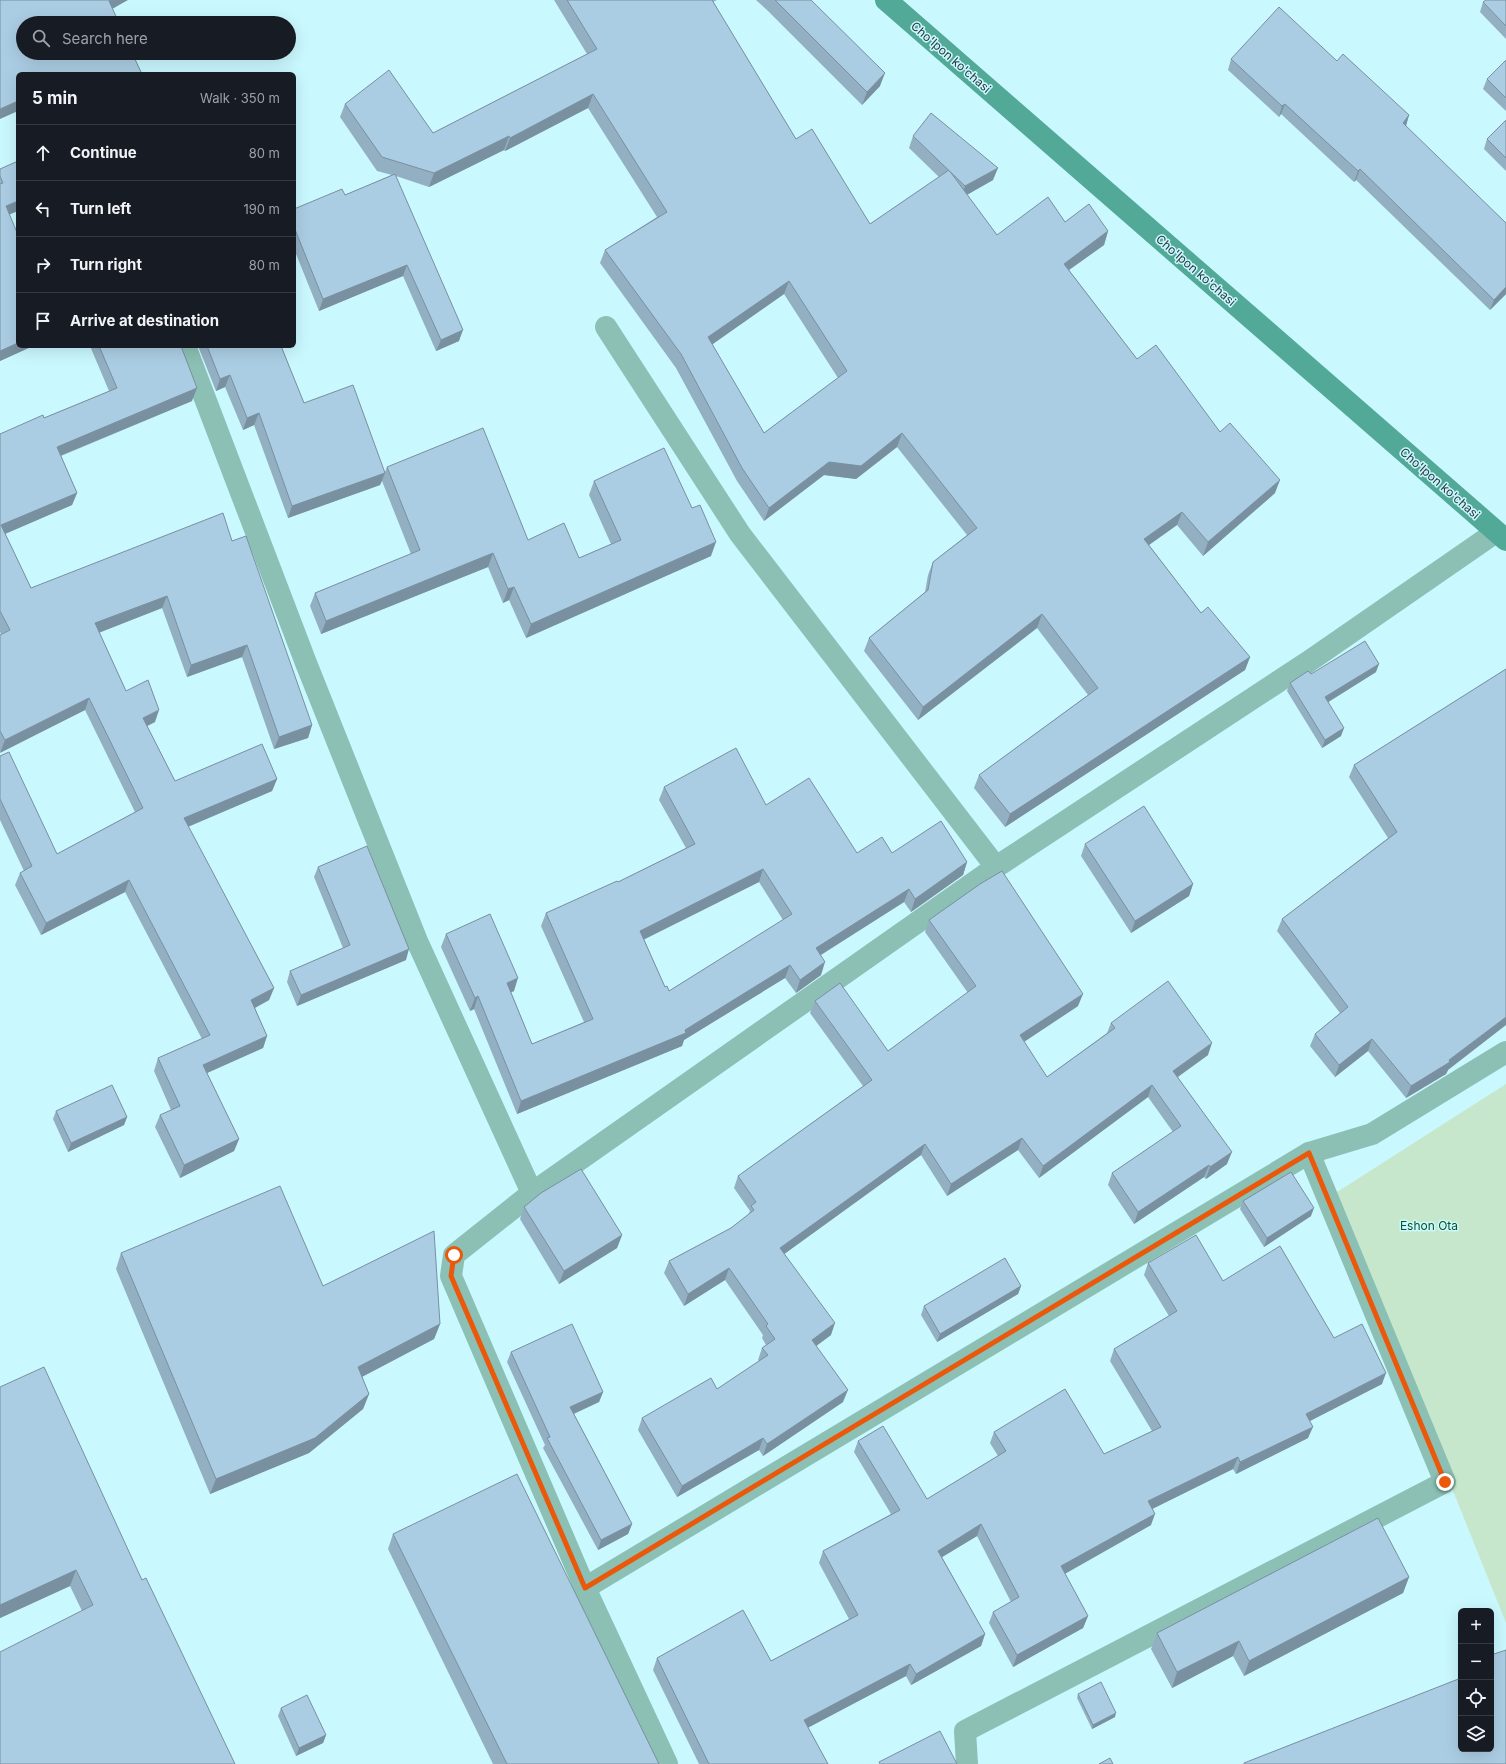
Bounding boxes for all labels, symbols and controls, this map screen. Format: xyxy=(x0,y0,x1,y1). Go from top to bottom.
search box xyxy=(16,16,296,60)
street label: Cho'lpon ko'chasi xyxy=(908,18,994,96)
icon: search xyxy=(30,27,52,49)
text: Search here xyxy=(62,29,148,48)
text: 5 min xyxy=(32,88,78,108)
text: Walk · 350 m xyxy=(200,90,280,106)
icon: ahead xyxy=(32,142,54,164)
text: Continue xyxy=(70,143,137,162)
text: 80 m xyxy=(249,145,280,161)
icon: left xyxy=(32,198,54,220)
text: Turn left xyxy=(70,199,131,218)
text: 190 m xyxy=(243,201,280,217)
street label: Cho'lpon ko'chasi xyxy=(1153,231,1239,309)
icon: right xyxy=(32,254,54,276)
text: Turn right xyxy=(70,255,142,274)
text: 80 m xyxy=(249,257,280,273)
icon: arrive xyxy=(32,310,54,332)
text: Arrive at destination xyxy=(70,311,219,330)
street label: Cho'lpon ko'chasi xyxy=(1397,444,1483,522)
park label: Eshon Ota xyxy=(1400,1218,1458,1233)
route start xyxy=(445,1246,463,1264)
route end xyxy=(1436,1473,1454,1491)
map controls xyxy=(1458,1608,1494,1752)
button: + xyxy=(1458,1608,1494,1644)
button: − xyxy=(1458,1644,1494,1680)
button: locate xyxy=(1458,1680,1494,1716)
button: layers xyxy=(1458,1716,1494,1752)

